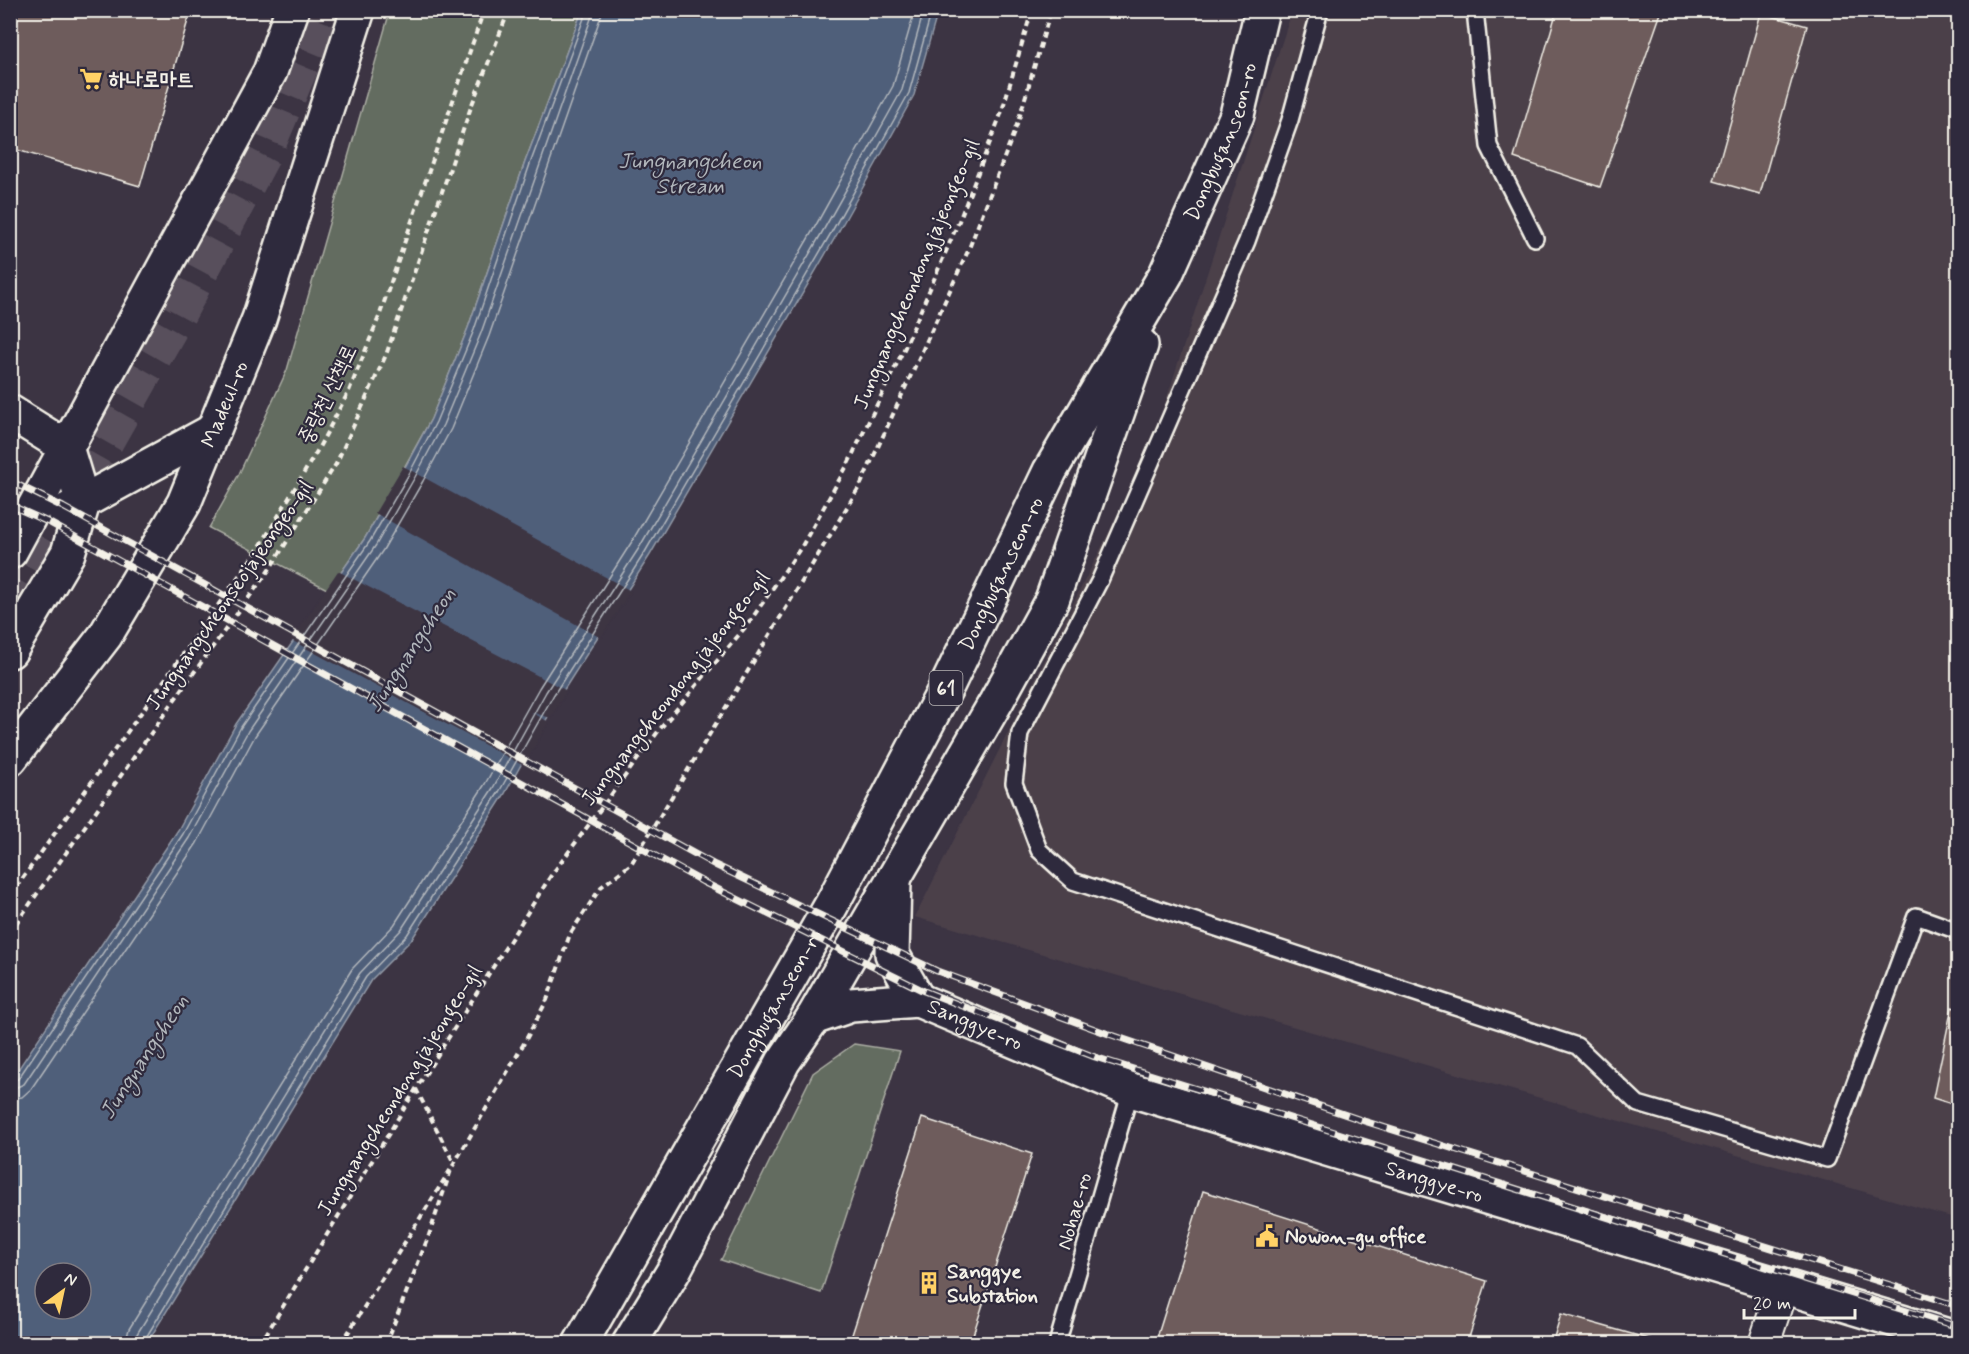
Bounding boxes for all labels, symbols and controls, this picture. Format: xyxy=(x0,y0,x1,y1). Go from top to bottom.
street label: Dongbuganseon-ro xyxy=(1178,60,1264,226)
supermarket icon: 하나로마트 xyxy=(78,66,104,92)
place label: 하나로마트 xyxy=(108,66,194,94)
street label: Jungnangcheondongjajeongeo-gil xyxy=(847,135,989,415)
water label: Jungnangcheon Stream xyxy=(618,148,762,201)
street label: 중랑천 산책로 xyxy=(292,340,364,449)
street label: Madeul-ro xyxy=(195,357,255,452)
street label: Jungnangcheonseojajeongeo-gil xyxy=(140,475,321,717)
street label: Dongbuganseon-ro xyxy=(953,492,1051,656)
street label: Jungnangcheondongjajeongeo-gil xyxy=(575,565,778,813)
water label: Jungnangcheon xyxy=(361,582,464,719)
road number: 61 xyxy=(930,671,962,705)
street label: Dongbuganseon-ro xyxy=(722,924,830,1084)
street label: Jungnangcheondongjajeongeo-gil xyxy=(311,960,491,1223)
water label: Jungnangcheon xyxy=(94,989,197,1126)
street label: Sanggye-ro xyxy=(923,993,1027,1058)
street label: Sanggye-ro xyxy=(1382,1154,1486,1210)
street label: Nohae-ro xyxy=(1051,1169,1099,1253)
public building icon: Nowon-gu office xyxy=(1254,1223,1280,1249)
place label: Nowon-gu office xyxy=(1285,1223,1427,1251)
place label: Sanggye Substation xyxy=(947,1258,1038,1310)
north arrow xyxy=(33,1261,93,1321)
text: N xyxy=(60,1268,81,1291)
building icon: Sanggye Substation xyxy=(916,1270,942,1296)
scale bar xyxy=(1744,1282,1855,1320)
text: 20 m xyxy=(1753,1292,1791,1316)

